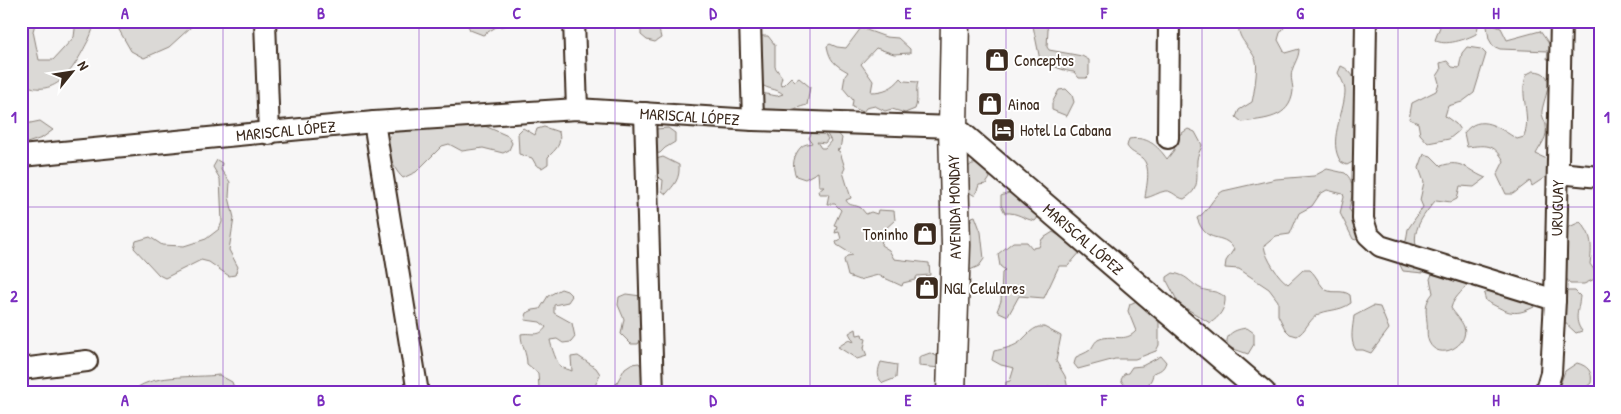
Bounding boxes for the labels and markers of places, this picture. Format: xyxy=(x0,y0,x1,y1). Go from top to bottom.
shop icon: Conceptos xyxy=(984,47,1010,73)
place label: Conceptos xyxy=(1014,49,1074,71)
shop icon: Ainoa xyxy=(977,91,1003,117)
place label: Ainoa xyxy=(1008,93,1039,115)
hotel icon: Hotel La Cabana xyxy=(990,117,1016,143)
place label: Hotel La Cabana xyxy=(1020,119,1111,141)
shop icon: Toninho xyxy=(912,221,938,247)
place label: Toninho xyxy=(863,223,909,245)
shop icon: NGL Celulares xyxy=(914,275,940,301)
place label: NGL Celulares xyxy=(944,277,1025,299)

